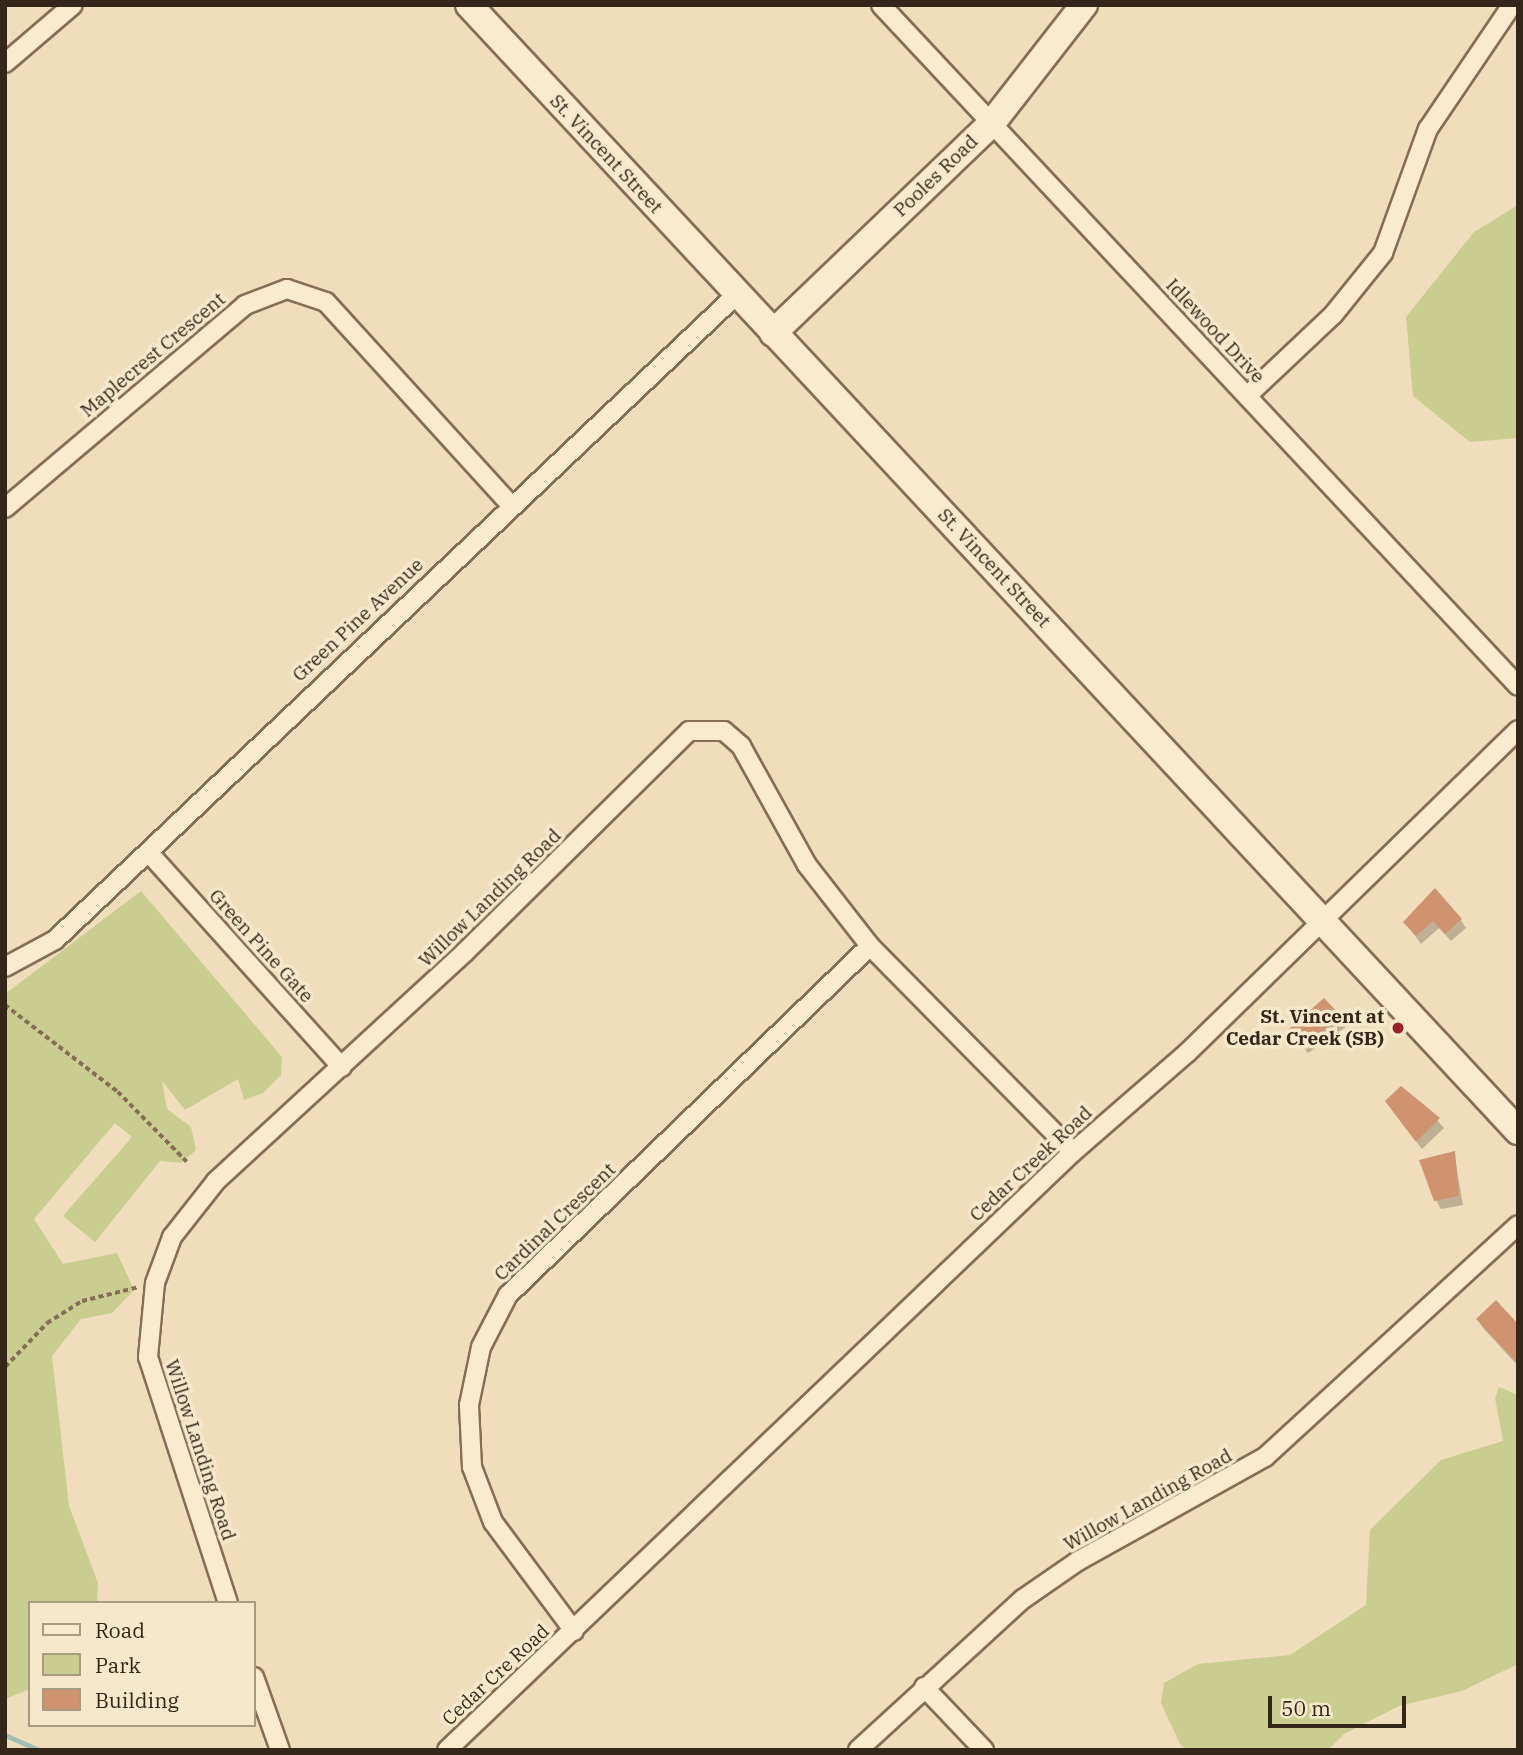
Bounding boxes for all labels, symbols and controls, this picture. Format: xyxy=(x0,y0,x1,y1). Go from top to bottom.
street label: St. Vincent Street xyxy=(545,90,667,218)
street label: Pooles Road xyxy=(889,130,983,222)
street label: Idlewood Drive xyxy=(1161,274,1269,388)
street label: Maplecrest Crescent xyxy=(76,288,230,422)
street label: St. Vincent Street xyxy=(933,504,1055,632)
street label: Green Pine Avenue xyxy=(288,554,428,686)
street label: Willow Landing Road xyxy=(414,824,566,972)
street label: Green Pine Gate xyxy=(204,885,318,1007)
place label: St. Vincent at Cedar Creek (SB) xyxy=(1226,1006,1384,1050)
marker: St. Vincent at Cedar Creek (SB) xyxy=(1390,1020,1406,1036)
street label: Cedar Creek Road xyxy=(965,1101,1097,1227)
street label: Cardinal Crescent xyxy=(490,1158,620,1286)
street label: Willow Landing Road xyxy=(160,1357,240,1543)
street label: Willow Landing Road xyxy=(1060,1444,1236,1556)
legend xyxy=(28,1601,256,1727)
text: Road xyxy=(95,1616,145,1644)
street label: Cedar Cre Road xyxy=(438,1620,554,1730)
text: Park xyxy=(95,1651,141,1679)
scale bar xyxy=(1271,1682,1409,1726)
text: Building xyxy=(95,1686,179,1714)
text: 50 m xyxy=(1281,1694,1331,1722)

